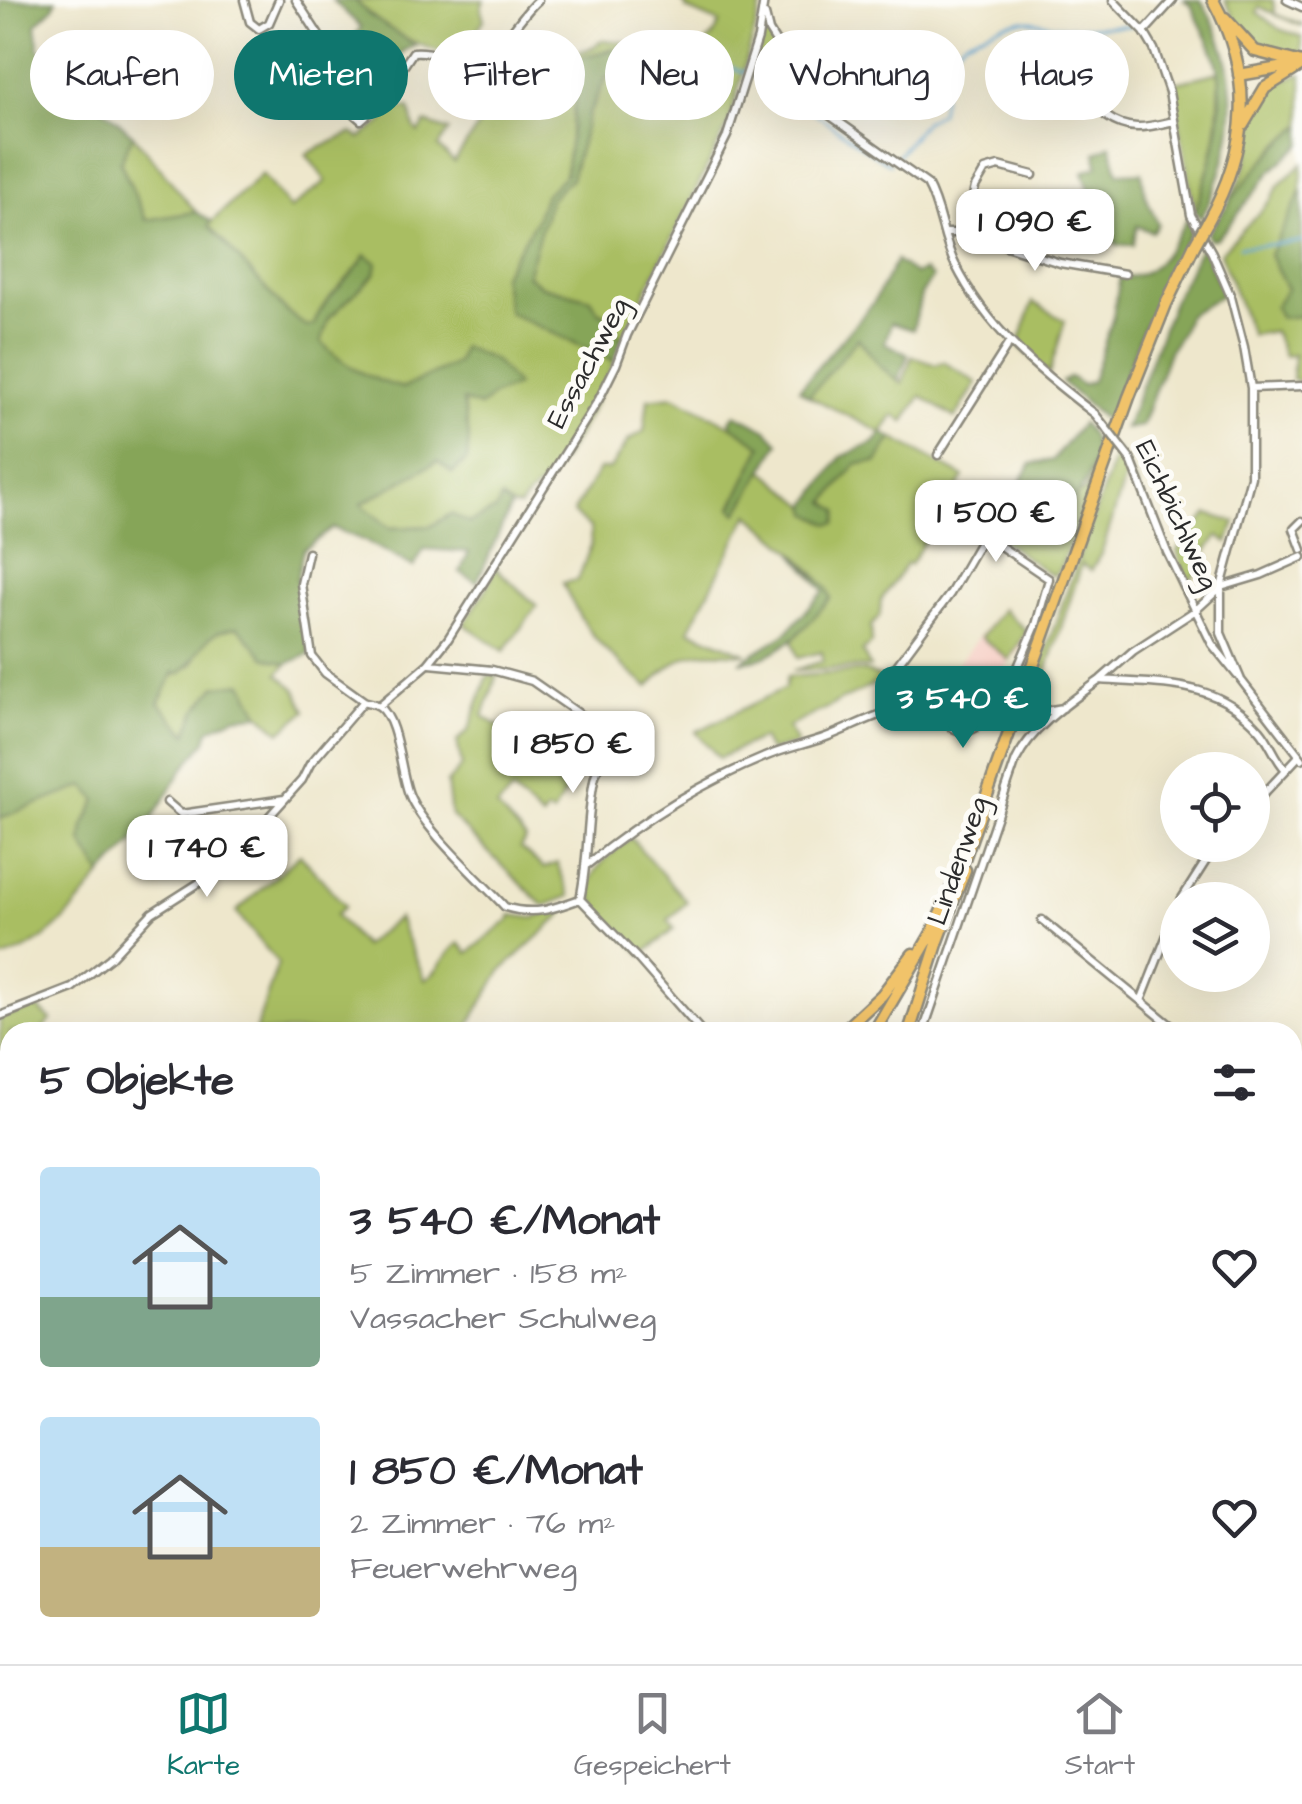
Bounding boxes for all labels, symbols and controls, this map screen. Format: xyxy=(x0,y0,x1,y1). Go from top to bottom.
chip: Kaufen xyxy=(30,30,214,120)
chip: Mieten xyxy=(234,30,408,120)
chip: Filter xyxy=(428,30,585,120)
chip: Neu xyxy=(605,30,734,120)
chip: Wohnung xyxy=(754,30,965,120)
chip: Haus xyxy=(985,30,1129,120)
pin: 1 090 € xyxy=(943,189,1127,274)
text: 1 090 € xyxy=(978,199,1092,244)
street label: Essachweg xyxy=(537,291,640,436)
street label: Eichbichlweg xyxy=(1124,434,1229,596)
pin: 1 500 € xyxy=(904,480,1088,565)
text: 1 500 € xyxy=(937,490,1055,535)
pin: 3 540 € xyxy=(871,666,1055,751)
text: 3 540 € xyxy=(897,676,1029,721)
pin: 1 850 € xyxy=(481,711,665,796)
text: 1 850 € xyxy=(514,721,632,766)
map controls xyxy=(1160,752,1270,992)
button: locate xyxy=(1160,752,1270,862)
street label: Lindenweg xyxy=(918,792,999,931)
pin: 1 740 € xyxy=(115,815,299,900)
text: 1 740 € xyxy=(149,825,265,870)
button: layers xyxy=(1160,882,1270,992)
text: 5 Objekte xyxy=(40,1053,234,1111)
icon: filters xyxy=(1207,1055,1262,1110)
text: 3 540 €/Monat xyxy=(350,1193,660,1251)
icon: home xyxy=(120,1207,240,1327)
icon: heart xyxy=(1207,1240,1262,1295)
text: 5 Zimmer · 158 m² xyxy=(350,1251,628,1296)
text: Vassacher Schulweg xyxy=(350,1296,656,1341)
text: 1 850 €/Monat xyxy=(350,1443,643,1501)
icon: home xyxy=(120,1457,240,1577)
icon: heart xyxy=(1207,1490,1262,1545)
text: 2 Zimmer · 76 m² xyxy=(350,1501,615,1546)
text: Feuerwehrweg xyxy=(350,1546,577,1591)
tab: Karte xyxy=(167,1686,240,1785)
tab: Gespeichert xyxy=(574,1686,731,1785)
tab: Start xyxy=(1065,1686,1135,1785)

